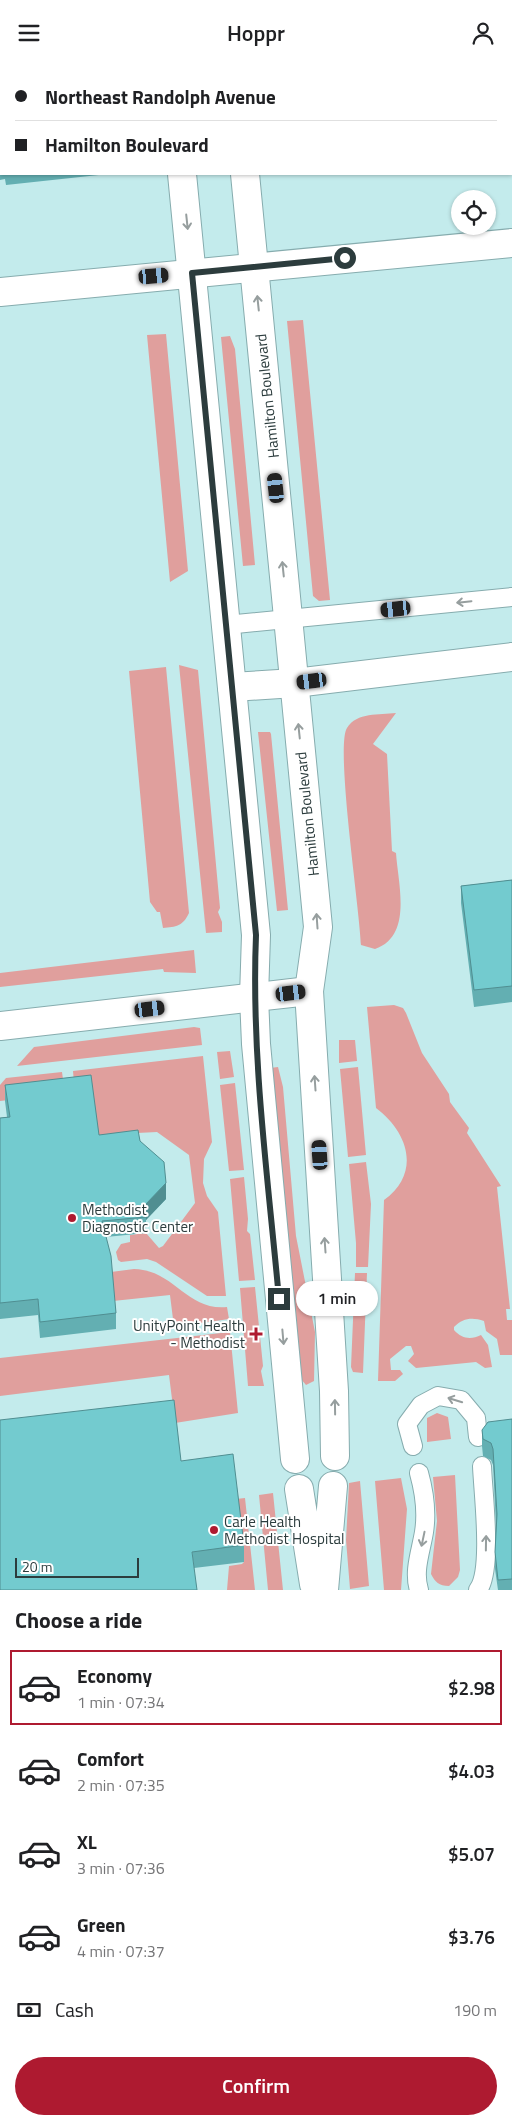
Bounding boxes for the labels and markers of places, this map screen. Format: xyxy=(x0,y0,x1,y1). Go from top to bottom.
place label: Methodist Diagnostic Center xyxy=(82,1198,193,1238)
marker: Methodist Diagnostic Center xyxy=(66,1212,78,1224)
place label: UnityPoint Health - Methodist xyxy=(133,1314,246,1354)
marker: UnityPoint Health - Methodist xyxy=(249,1327,263,1341)
place label: Carle Health Methodist Hospital xyxy=(224,1510,344,1550)
marker: Carle Health Methodist Hospital xyxy=(208,1524,220,1536)

